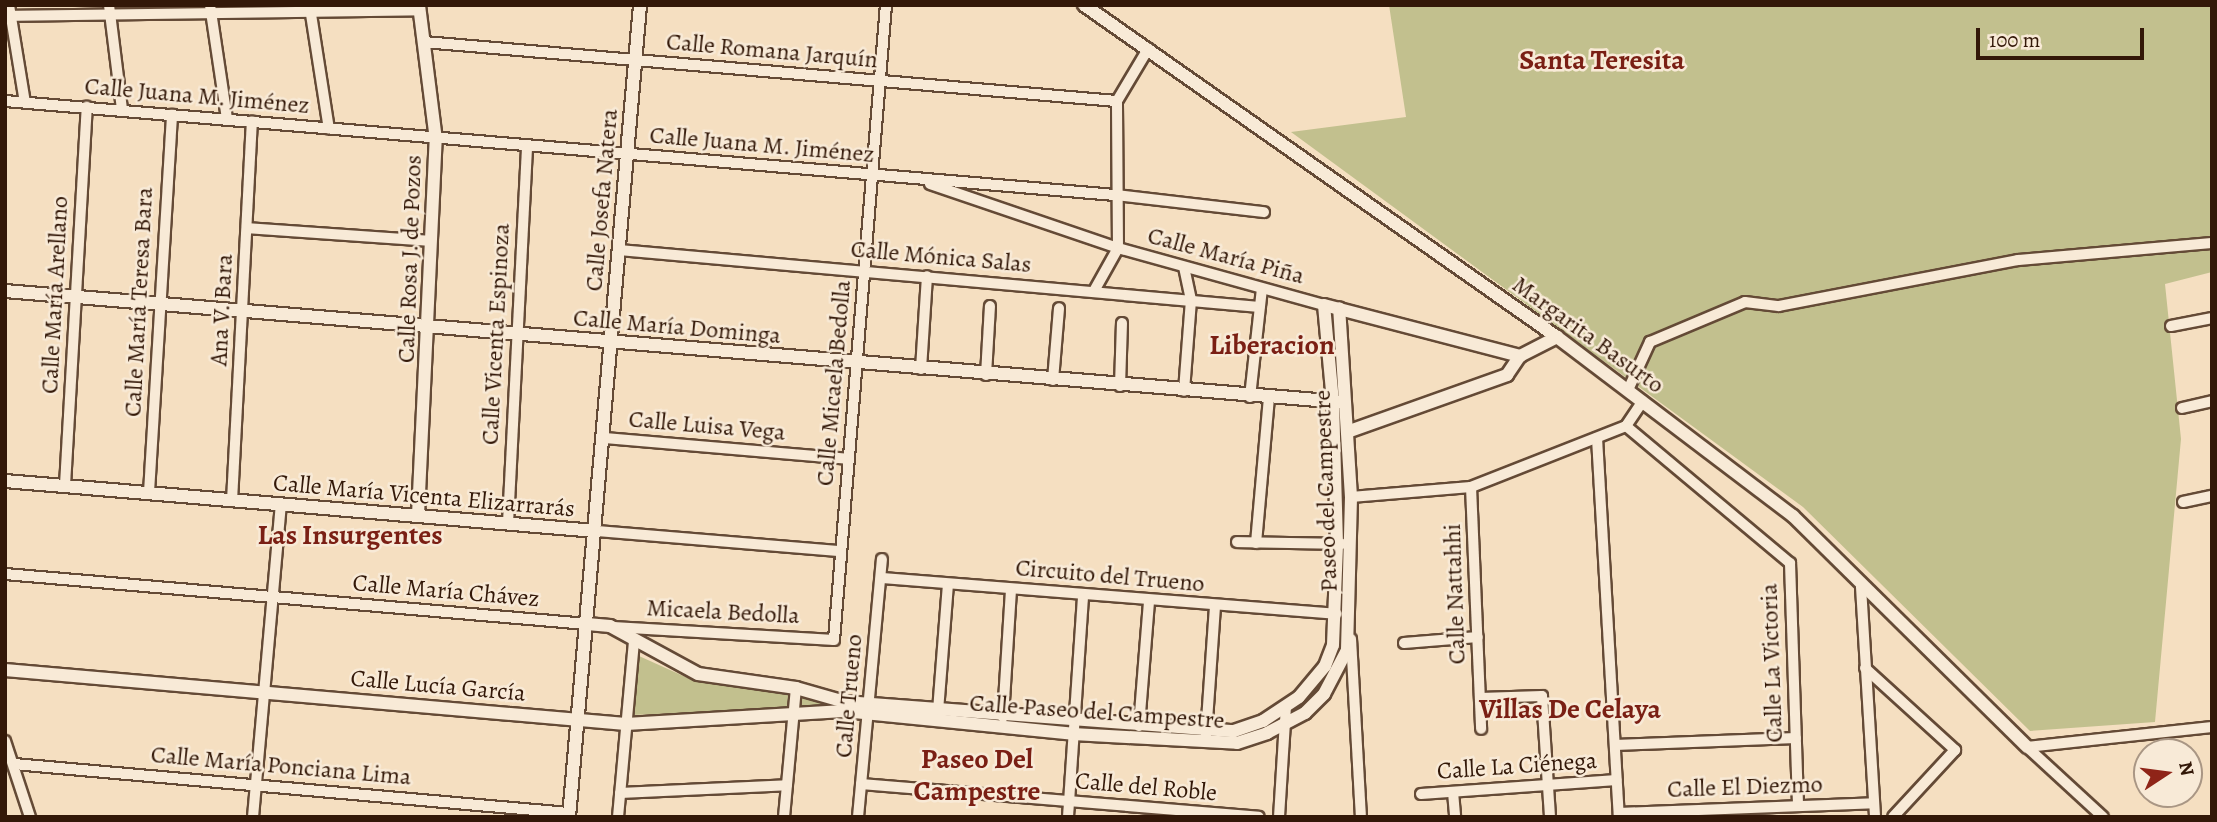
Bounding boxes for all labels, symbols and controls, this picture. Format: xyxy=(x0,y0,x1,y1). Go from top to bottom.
scale bar xyxy=(1979,14,2147,58)
text: 100 m xyxy=(1989,26,2040,54)
street label: Calle Romana Jarquín xyxy=(665,27,879,75)
district label: Santa Teresita xyxy=(1519,43,1685,77)
street label: Calle Juana M. Jiménez xyxy=(83,72,311,120)
street label: Calle Josefa Natera xyxy=(580,108,624,292)
street label: Calle Juana M. Jiménez xyxy=(648,121,876,169)
street label: Calle Rosa J. de Pozos xyxy=(392,154,428,364)
street label: Calle María Teresa Bara xyxy=(119,186,159,418)
street label: Calle María Arellano xyxy=(35,195,75,395)
street label: Calle María Piña xyxy=(1145,221,1307,291)
street label: Calle Vicenta Espinoza xyxy=(476,222,516,446)
street label: Calle Mónica Salas xyxy=(850,235,1032,279)
street label: Ana V. Bara xyxy=(205,253,239,367)
street label: Margarita Basurto xyxy=(1507,270,1669,400)
street label: Calle Micaela Bedolla xyxy=(811,279,857,487)
street label: Calle María Dominga xyxy=(572,304,782,350)
district label: Liberacion xyxy=(1209,328,1335,362)
street label: Paseo del Campestre xyxy=(1308,389,1344,593)
street label: Calle Luisa Vega xyxy=(627,405,787,447)
street label: Calle María Vicenta Elizarrarás xyxy=(272,468,576,524)
district label: Las Insurgentes xyxy=(257,518,443,552)
street label: Calle Nattahhi xyxy=(1438,523,1472,665)
street label: Circuito del Trueno xyxy=(1014,553,1206,599)
street label: Calle María Chávez xyxy=(351,568,541,614)
street label: Calle La Victoria xyxy=(1755,583,1789,743)
street label: Micaela Bedolla xyxy=(646,594,800,630)
street label: Calle Trueno xyxy=(829,633,869,759)
street label: Calle Lucía García xyxy=(349,664,527,708)
street label: Calle Paseo del Campestre xyxy=(969,689,1225,735)
district label: Villas De Celaya xyxy=(1479,692,1661,726)
north arrow xyxy=(2133,738,2203,808)
street label: Calle María Ponciana Lima xyxy=(150,740,412,792)
district label: Paseo Del Campestre xyxy=(913,742,1041,808)
street label: Calle La Ciénega xyxy=(1436,746,1598,786)
text: N xyxy=(2172,759,2201,778)
street label: Calle del Roble xyxy=(1074,766,1218,808)
street label: Calle El Diezmo xyxy=(1667,770,1823,804)

